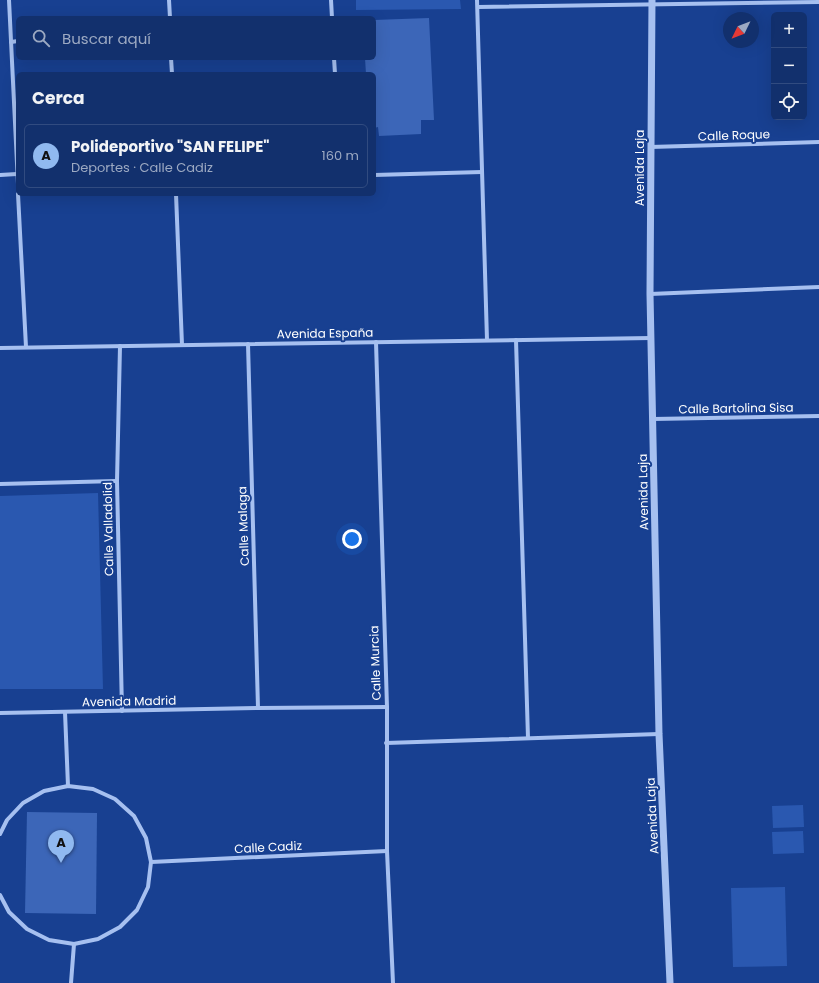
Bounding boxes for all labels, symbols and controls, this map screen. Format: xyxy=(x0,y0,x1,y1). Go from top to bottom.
north arrow xyxy=(723,12,759,48)
map controls xyxy=(771,12,807,120)
button: + xyxy=(771,12,807,48)
search box xyxy=(16,16,376,60)
icon: search xyxy=(30,27,52,49)
text: Buscar aquí xyxy=(62,28,151,49)
button: − xyxy=(771,48,807,84)
button: locate xyxy=(771,84,807,120)
text: Cerca xyxy=(32,86,85,110)
street label: Calle Roque xyxy=(698,125,770,145)
street label: Avenida Laja xyxy=(631,130,648,206)
text: Polideportivo "SAN FELIPE" xyxy=(71,136,269,157)
text: A xyxy=(41,146,51,165)
text: 160 m xyxy=(322,146,359,165)
text: Deportes · Calle Cadiz xyxy=(71,158,213,177)
street label: Avenida España xyxy=(276,324,374,342)
street label: Calle Bartolina Sisa xyxy=(678,398,794,418)
street label: Avenida Laja xyxy=(634,453,652,531)
street label: Calle Valladolid xyxy=(99,482,117,576)
street label: Calle Malaga xyxy=(233,486,253,566)
your location xyxy=(342,529,362,549)
street label: Calle Murcia xyxy=(365,625,385,701)
street label: Avenida Madrid xyxy=(82,692,176,710)
street label: Avenida Laja xyxy=(642,777,662,855)
pin: A xyxy=(48,830,74,863)
street label: Calle Cadiz xyxy=(234,837,302,857)

